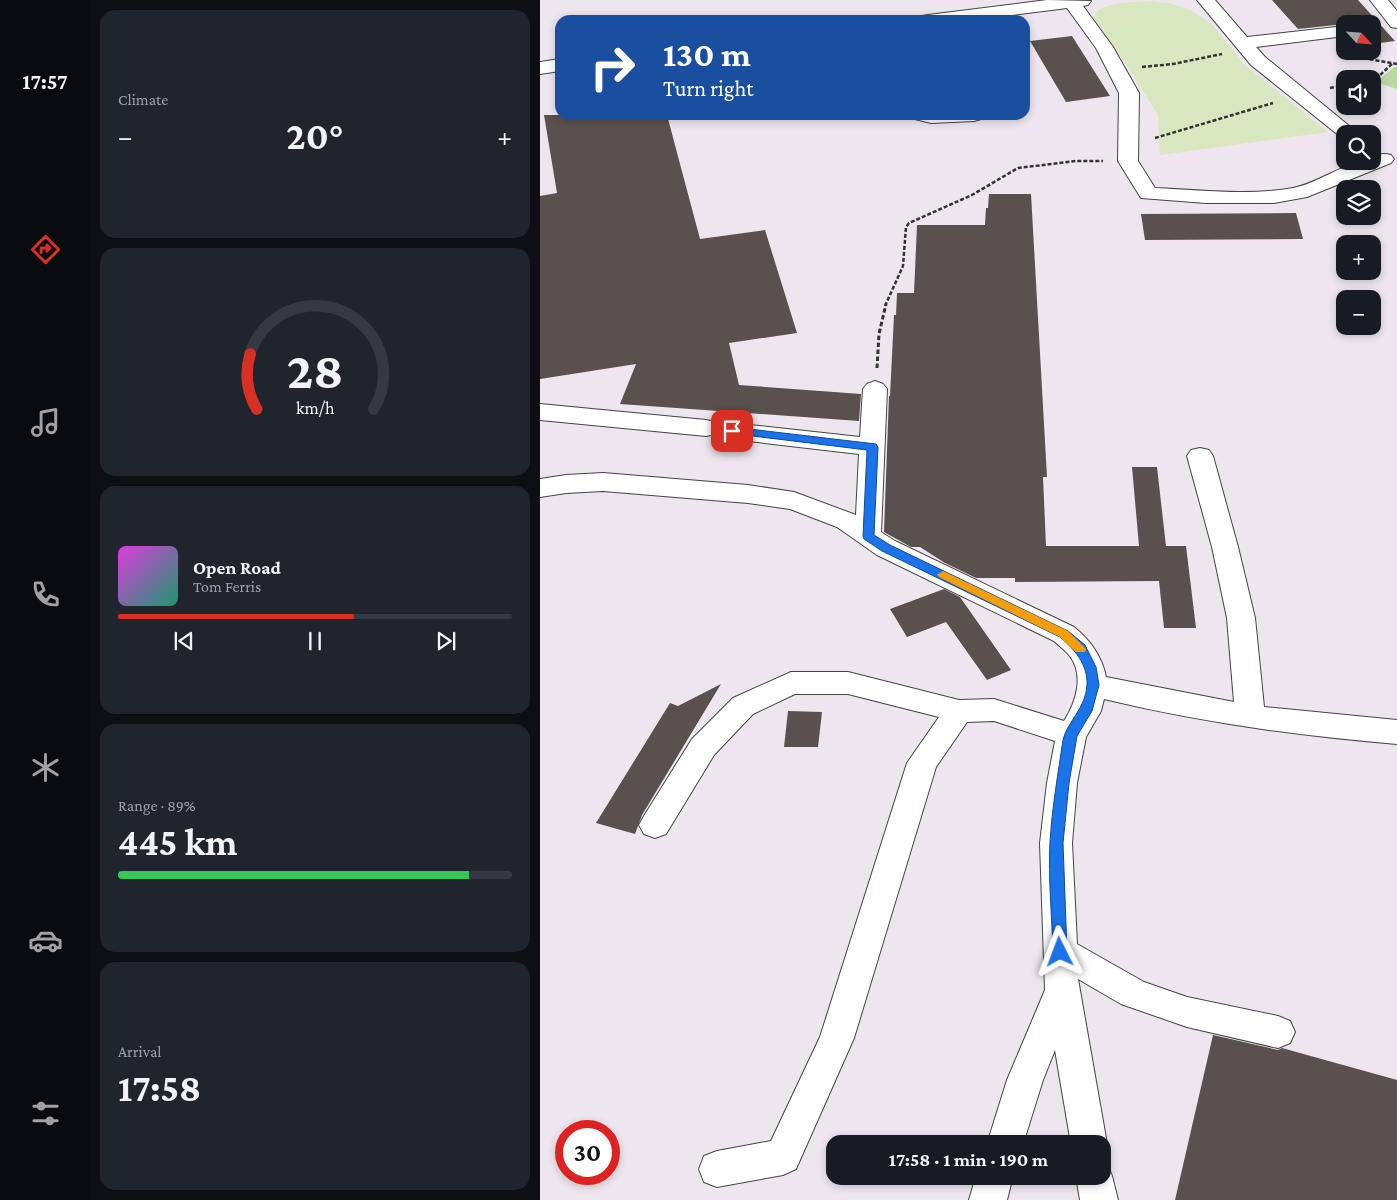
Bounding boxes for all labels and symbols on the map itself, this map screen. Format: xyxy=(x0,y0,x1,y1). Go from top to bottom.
north arrow xyxy=(1336,15,1381,60)
pin xyxy=(711,410,753,452)
position arrow xyxy=(1033,925,1085,977)
speed limit sign: 30 xyxy=(555,1120,620,1185)

